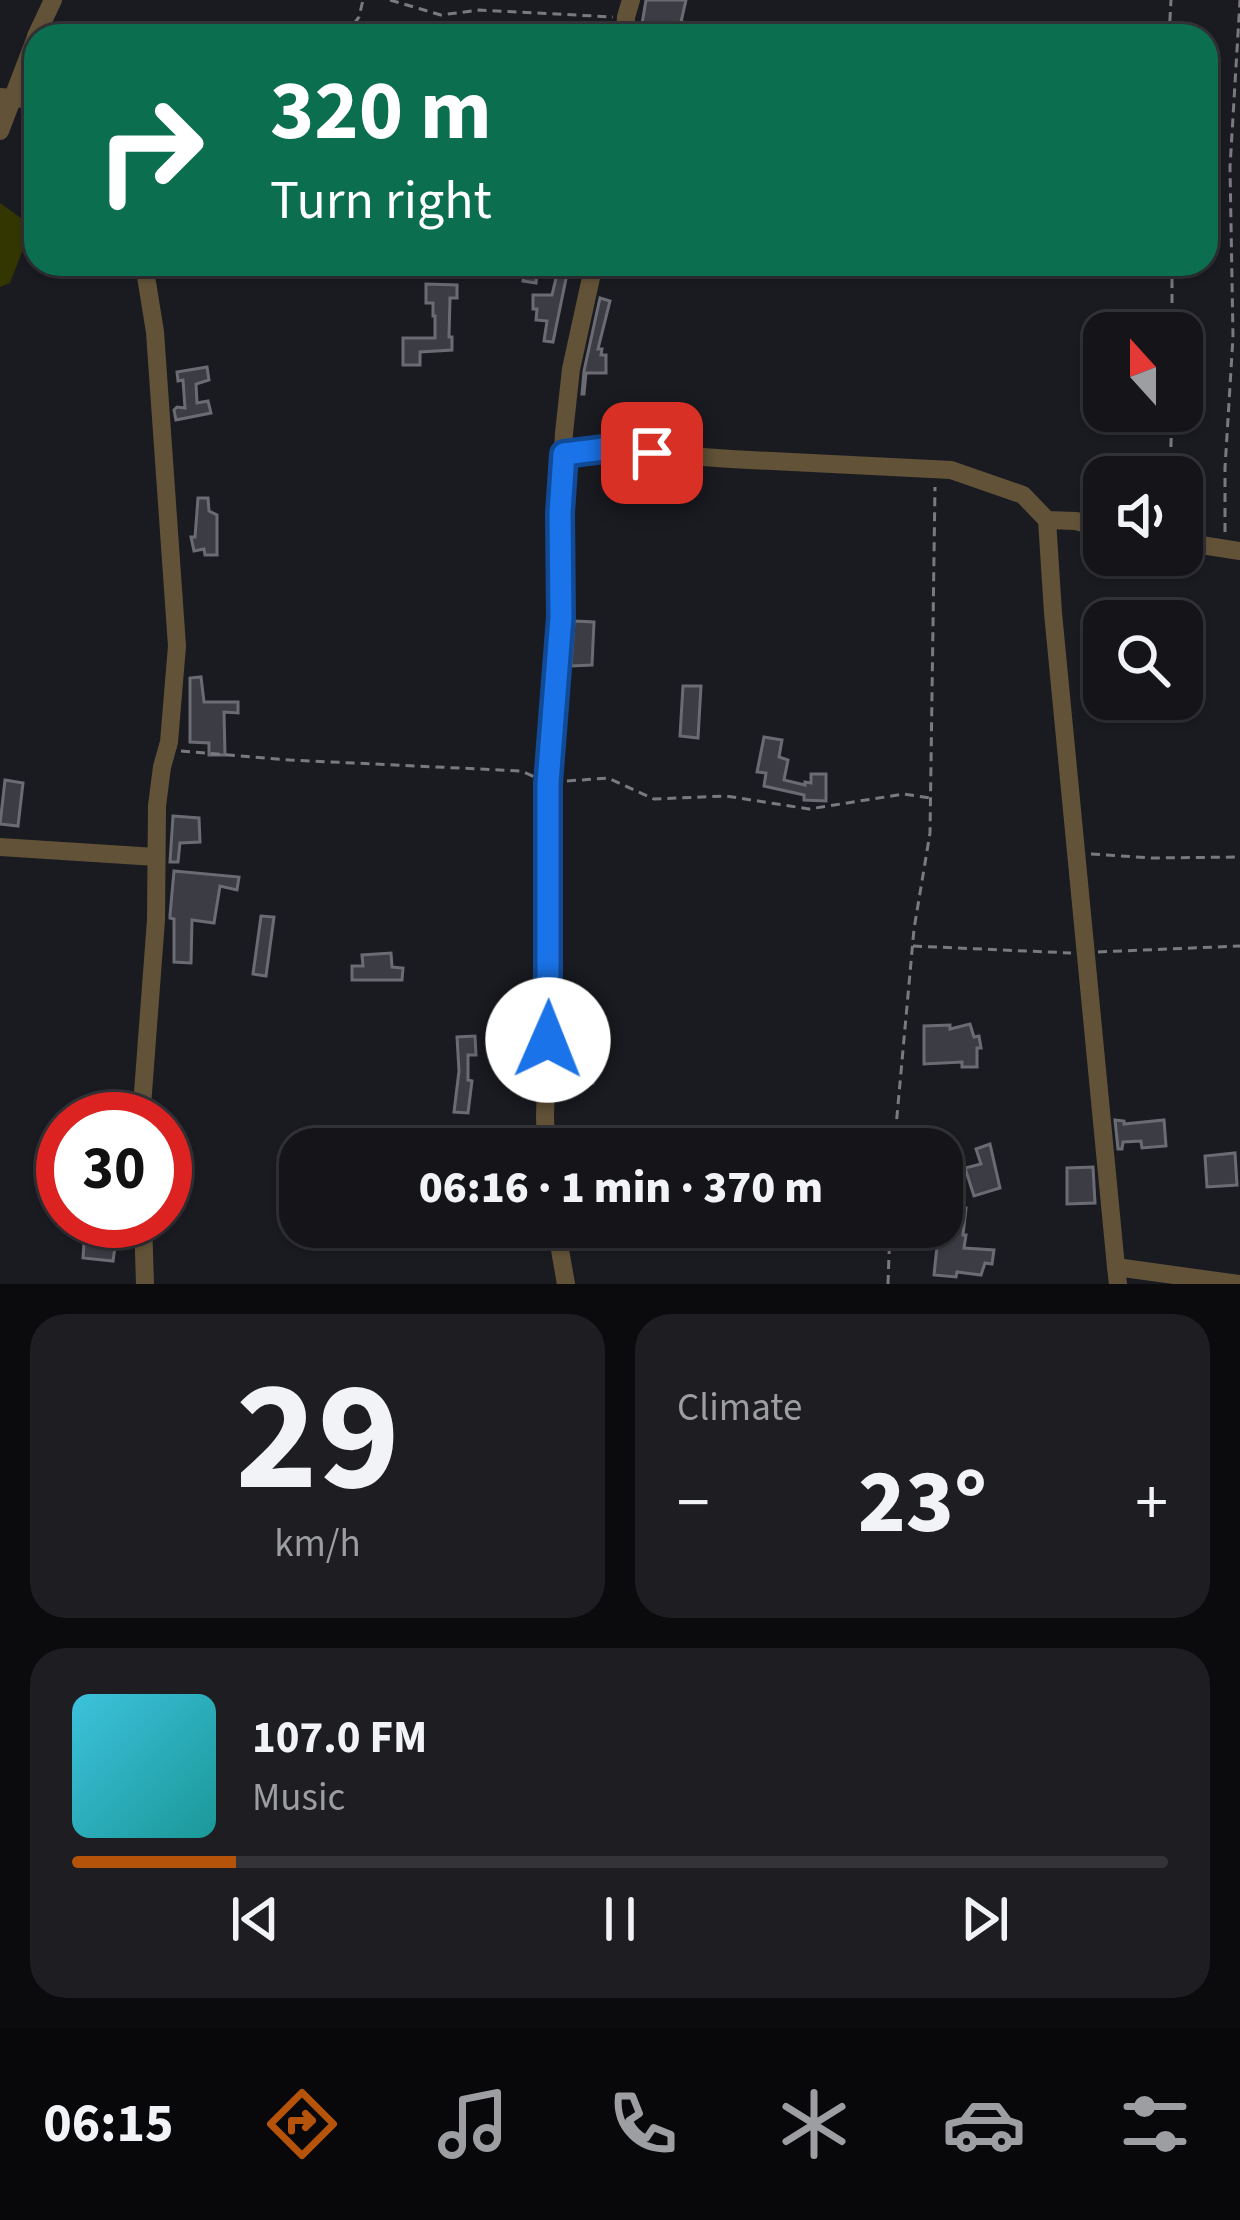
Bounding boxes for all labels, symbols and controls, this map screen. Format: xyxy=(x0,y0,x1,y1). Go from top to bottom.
text: 320 m xyxy=(270,52,492,172)
icon: right xyxy=(72,72,228,228)
text: Turn right xyxy=(270,163,492,240)
north arrow xyxy=(1083,312,1203,432)
map controls xyxy=(1083,312,1203,720)
pin xyxy=(601,402,703,504)
icon: arrive xyxy=(619,420,685,486)
button: sound xyxy=(1083,456,1203,576)
button: search xyxy=(1083,600,1203,720)
position arrow xyxy=(485,977,611,1103)
speed limit sign: 30 xyxy=(36,1092,192,1248)
text: 06:16 · 1 min · 370 m xyxy=(419,1156,823,1220)
text: 29 xyxy=(235,1327,400,1549)
text: Climate xyxy=(677,1380,802,1436)
text: 23° xyxy=(858,1439,987,1567)
text: − xyxy=(677,1456,710,1550)
text: + xyxy=(1135,1456,1168,1550)
text: km/h xyxy=(274,1516,361,1572)
text: 107.0 FM xyxy=(252,1706,427,1770)
text: Music xyxy=(252,1770,345,1826)
icon: previous xyxy=(222,1886,288,1952)
icon: pause xyxy=(587,1886,653,1952)
icon: next xyxy=(952,1886,1018,1952)
icon: directions xyxy=(260,2082,344,2166)
icon: music xyxy=(431,2082,515,2166)
icon: phone xyxy=(601,2082,685,2166)
icon: climate xyxy=(772,2082,856,2166)
icon: car xyxy=(942,2082,1026,2166)
icon: filters xyxy=(1113,2082,1197,2166)
text: 06:15 xyxy=(43,2086,174,2163)

